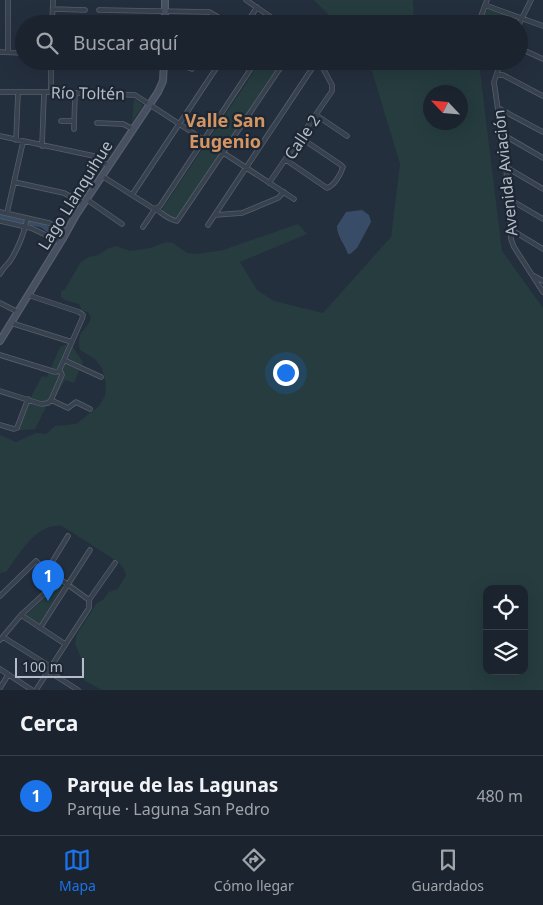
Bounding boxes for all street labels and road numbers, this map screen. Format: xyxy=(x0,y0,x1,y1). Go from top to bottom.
street label: Río Toltén xyxy=(51,81,125,105)
street label: Avenida Aviación xyxy=(487,109,523,237)
street label: Calle 2 xyxy=(279,110,325,164)
street label: Lago Llanquihue xyxy=(33,136,117,254)

